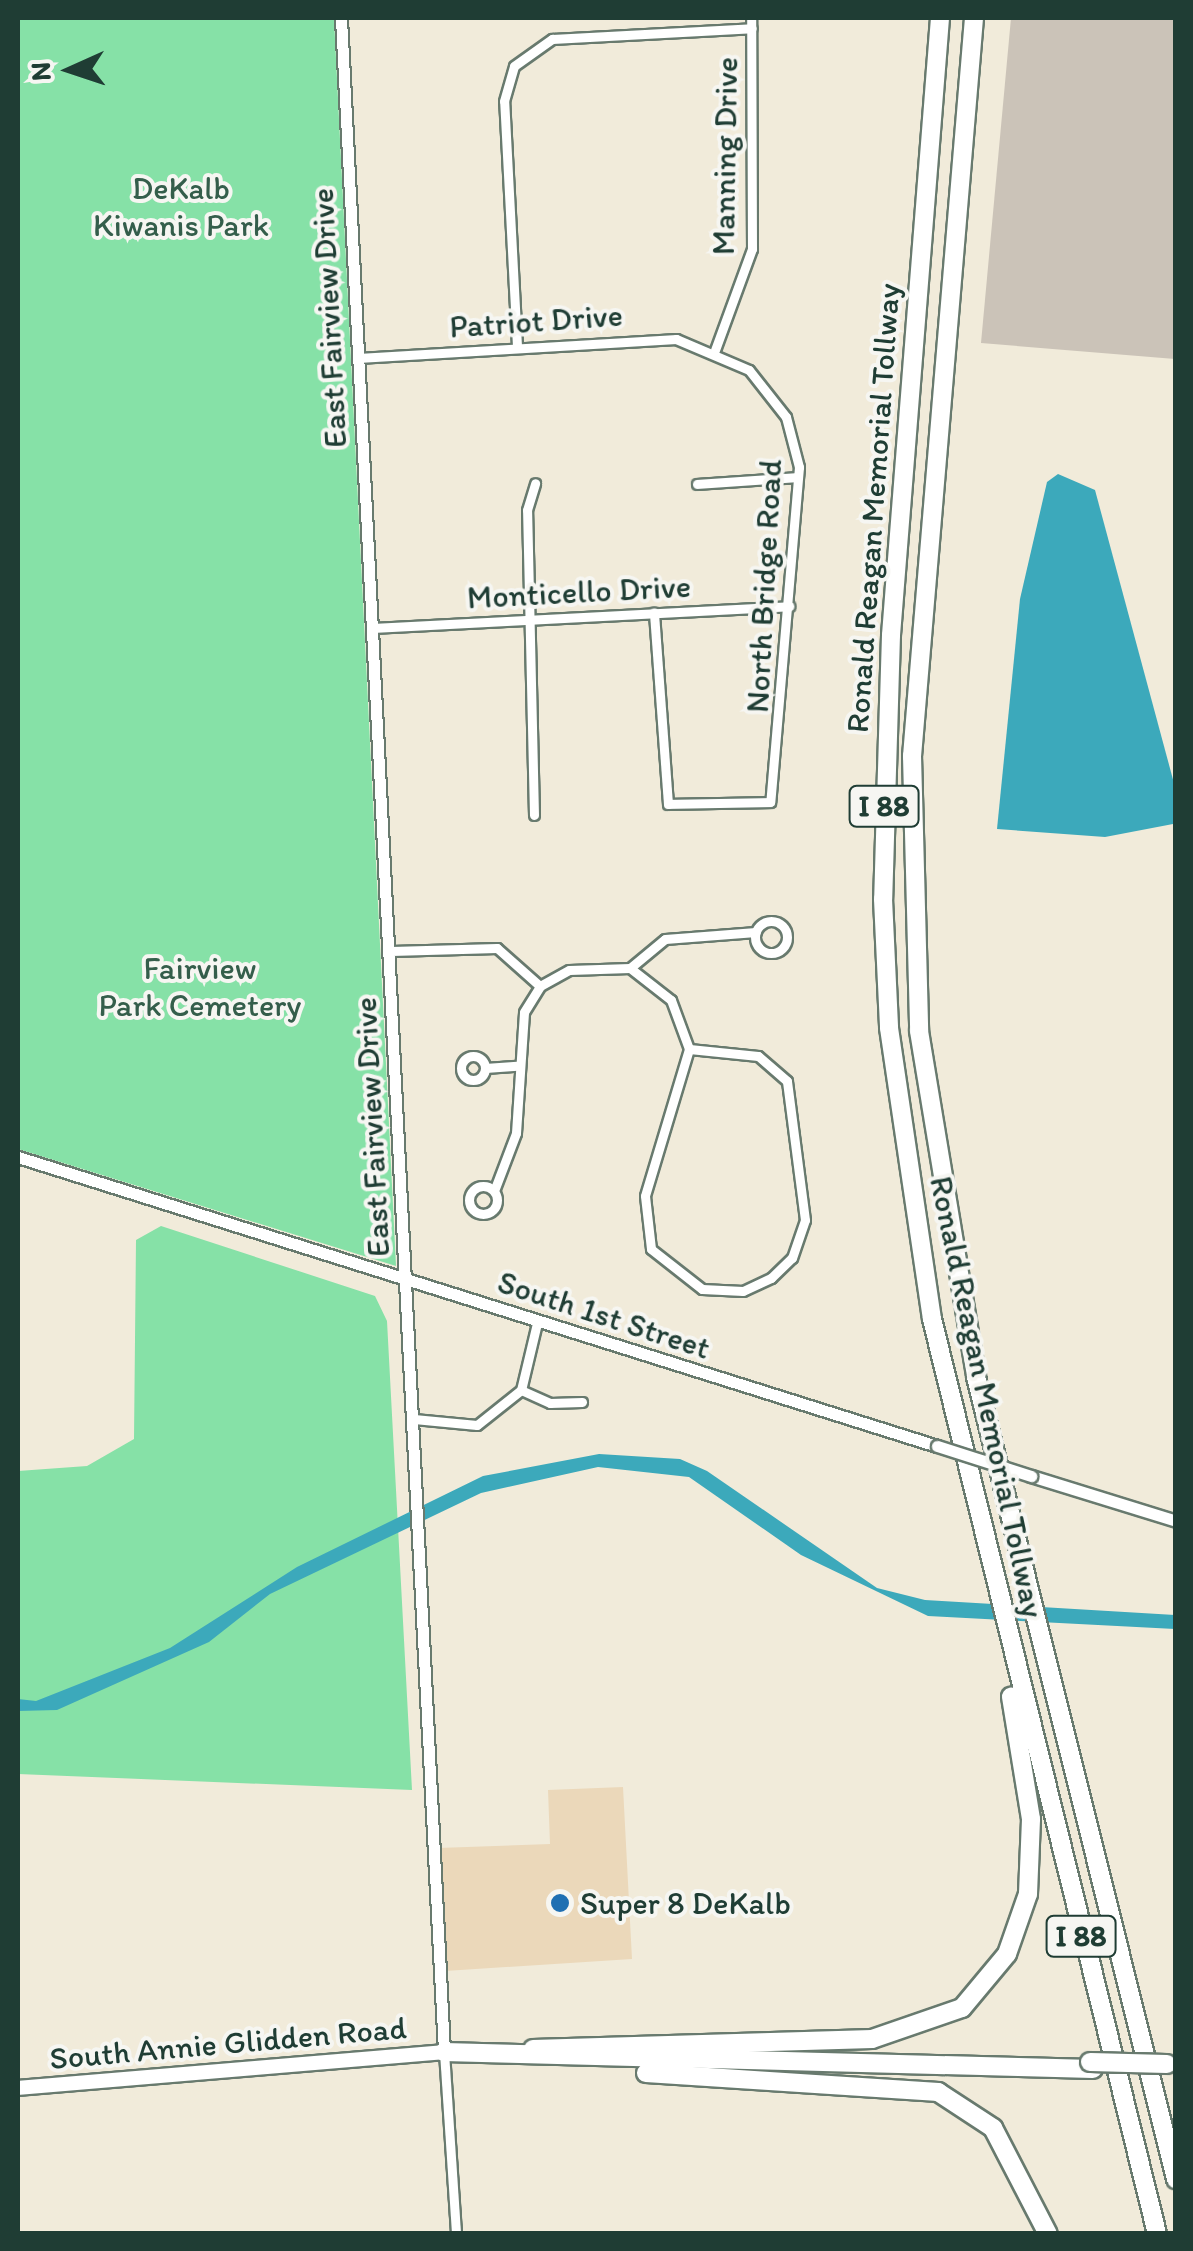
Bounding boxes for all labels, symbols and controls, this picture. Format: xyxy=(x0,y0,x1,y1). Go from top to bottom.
north arrow xyxy=(20,20,120,120)
street label: Manning Drive xyxy=(704,56,746,256)
text: N xyxy=(23,61,58,82)
park label: DeKalb Kiwanis Park xyxy=(93,170,269,245)
street label: East Fairview Drive xyxy=(303,187,355,449)
street label: Ronald Reagan Memorial Tollway xyxy=(838,283,908,733)
street label: Patriot Drive xyxy=(448,296,624,346)
street label: North Bridge Road xyxy=(738,459,790,713)
street label: Monticello Drive xyxy=(466,567,692,617)
road number: I 88 xyxy=(846,781,922,831)
park label: Fairview Park Cemetery xyxy=(98,950,302,1025)
street label: East Fairview Drive xyxy=(346,996,398,1258)
street label: Ronald Reagan Memorial Tollway xyxy=(922,1173,1052,1621)
street label: South 1st Street xyxy=(493,1263,715,1367)
place label: Super 8 DeKalb xyxy=(580,1884,790,1922)
marker: Super 8 DeKalb xyxy=(549,1892,571,1914)
road number: I 88 xyxy=(1044,1911,1118,1961)
street label: South Annie Glidden Road xyxy=(49,2008,407,2078)

